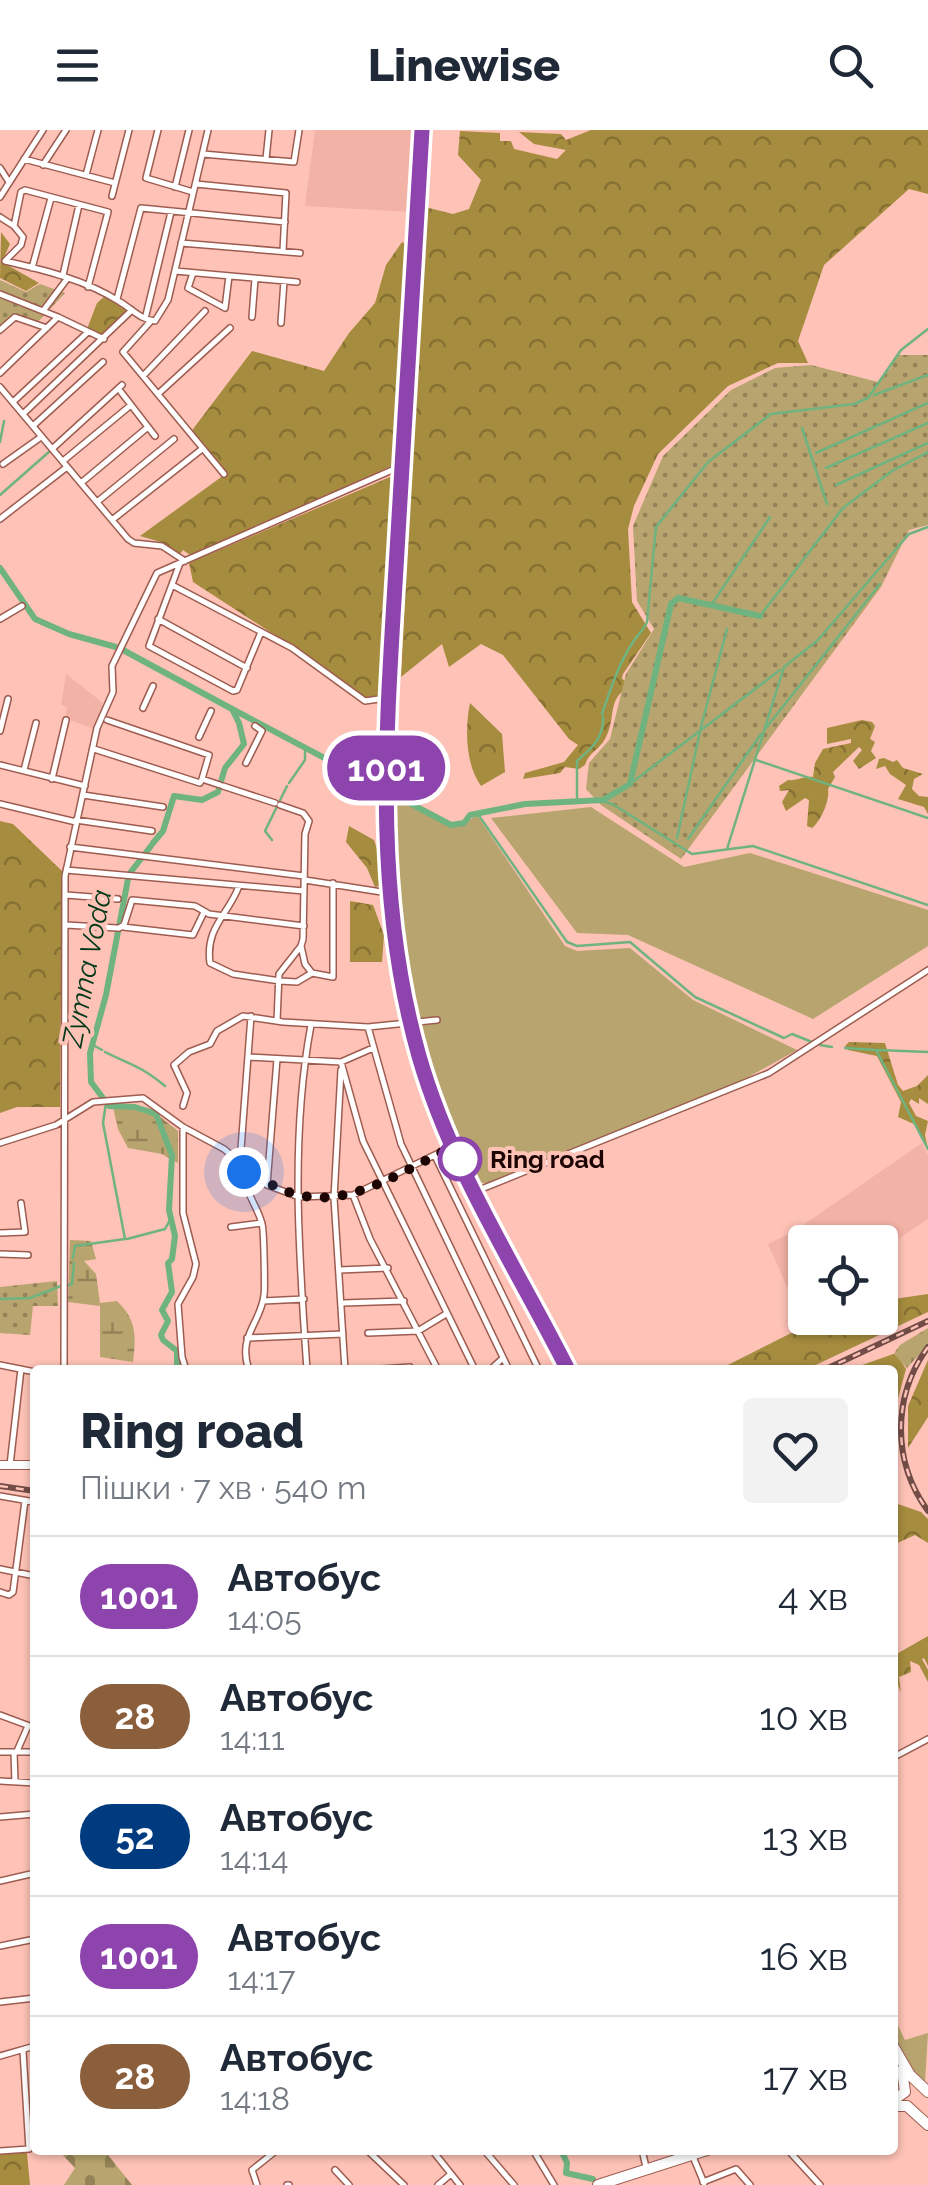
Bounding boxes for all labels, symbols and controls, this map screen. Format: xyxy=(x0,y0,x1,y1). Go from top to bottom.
icon: menu xyxy=(50,38,105,93)
icon: search xyxy=(823,38,878,93)
text: Linewise xyxy=(368,39,560,92)
line badge: 1001 xyxy=(316,736,456,800)
text: 1001 xyxy=(347,748,425,789)
water label: Zymna Voda xyxy=(55,887,118,1051)
marker: Ring road xyxy=(439,1138,481,1180)
place label: Ring road xyxy=(490,1144,605,1174)
your location xyxy=(219,1147,269,1197)
map controls xyxy=(788,1225,898,1335)
button: locate xyxy=(788,1225,898,1335)
button: heart xyxy=(743,1398,848,1503)
text: Ring road xyxy=(80,1403,304,1459)
text: Пішки · 7 хв · 540 m xyxy=(80,1469,366,1506)
text: Автобус xyxy=(228,1555,381,1600)
text: 4 хв xyxy=(778,1574,848,1619)
text: 1001 xyxy=(100,1576,178,1617)
text: 14:05 xyxy=(228,1600,302,1637)
text: Автобус xyxy=(220,1675,374,1720)
text: 10 хв xyxy=(759,1694,848,1739)
text: 28 xyxy=(115,1696,155,1737)
text: 14:11 xyxy=(220,1720,285,1757)
text: Автобус xyxy=(220,1795,374,1840)
text: 13 хв xyxy=(762,1814,848,1859)
text: 52 xyxy=(115,1816,155,1857)
text: 14:14 xyxy=(220,1840,288,1877)
text: Автобус xyxy=(228,1915,381,1960)
text: 16 хв xyxy=(760,1934,848,1979)
text: 1001 xyxy=(100,1936,178,1977)
text: 14:17 xyxy=(228,1960,295,1997)
text: Автобус xyxy=(220,2035,374,2080)
text: 17 хв xyxy=(762,2054,848,2099)
text: 28 xyxy=(115,2056,155,2097)
text: 14:18 xyxy=(220,2080,290,2117)

